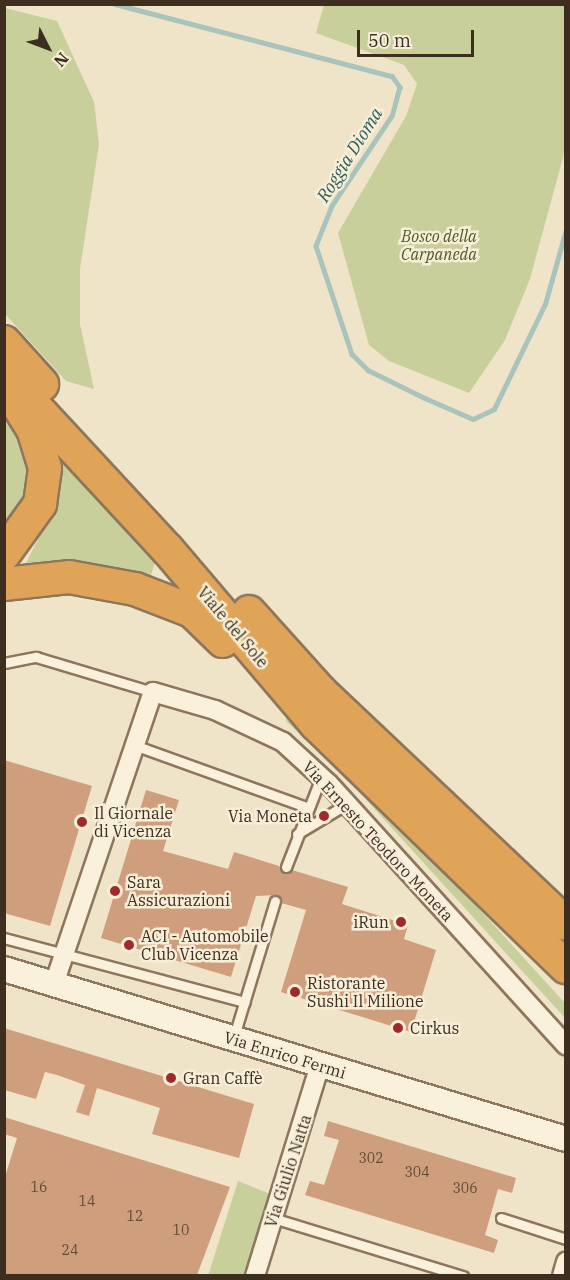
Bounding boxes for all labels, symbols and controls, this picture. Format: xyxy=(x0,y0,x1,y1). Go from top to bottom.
north arrow xyxy=(18,18,78,78)
scale bar xyxy=(360,18,477,56)
text: 50 m xyxy=(368,29,411,52)
text: N xyxy=(50,49,73,71)
water label: Roggia Dioma xyxy=(312,104,388,206)
park label: Bosco della Carpaneda xyxy=(401,226,477,264)
street label: Viale del Sole xyxy=(194,583,272,671)
street label: Via Ernesto Teodoro Moneta xyxy=(299,757,457,925)
place label: Il Giornale di Vicenza xyxy=(94,803,173,841)
place label: Via Moneta xyxy=(228,806,312,826)
marker: Via Moneta xyxy=(317,809,331,823)
marker: Il Giornale di Vicenza xyxy=(75,815,89,829)
place label: Sara Assicurazioni xyxy=(127,872,230,910)
marker: Sara Assicurazioni xyxy=(108,884,122,898)
place label: iRun xyxy=(353,912,389,932)
marker: iRun xyxy=(394,915,408,929)
place label: ACI - Automobile Club Vicenza xyxy=(141,926,269,964)
marker: ACI - Automobile Club Vicenza xyxy=(122,938,136,952)
place label: Ristorante Sushi Il Milione xyxy=(307,973,424,1011)
marker: Ristorante Sushi Il Milione xyxy=(288,985,302,999)
place label: Cirkus xyxy=(410,1018,459,1038)
marker: Cirkus xyxy=(391,1021,405,1035)
street label: Via Enrico Fermi xyxy=(222,1027,348,1083)
place label: Gran Caffè xyxy=(183,1068,263,1088)
marker: Gran Caffè xyxy=(164,1071,178,1085)
street label: Via Giulio Natta xyxy=(261,1112,315,1230)
house number: 302 xyxy=(358,1150,384,1166)
house number: 304 xyxy=(404,1164,430,1180)
house number: 16 xyxy=(31,1179,47,1195)
house number: 306 xyxy=(452,1180,478,1196)
house number: 14 xyxy=(79,1193,95,1209)
house number: 12 xyxy=(127,1208,143,1224)
house number: 10 xyxy=(173,1222,189,1238)
house number: 24 xyxy=(62,1242,78,1258)

